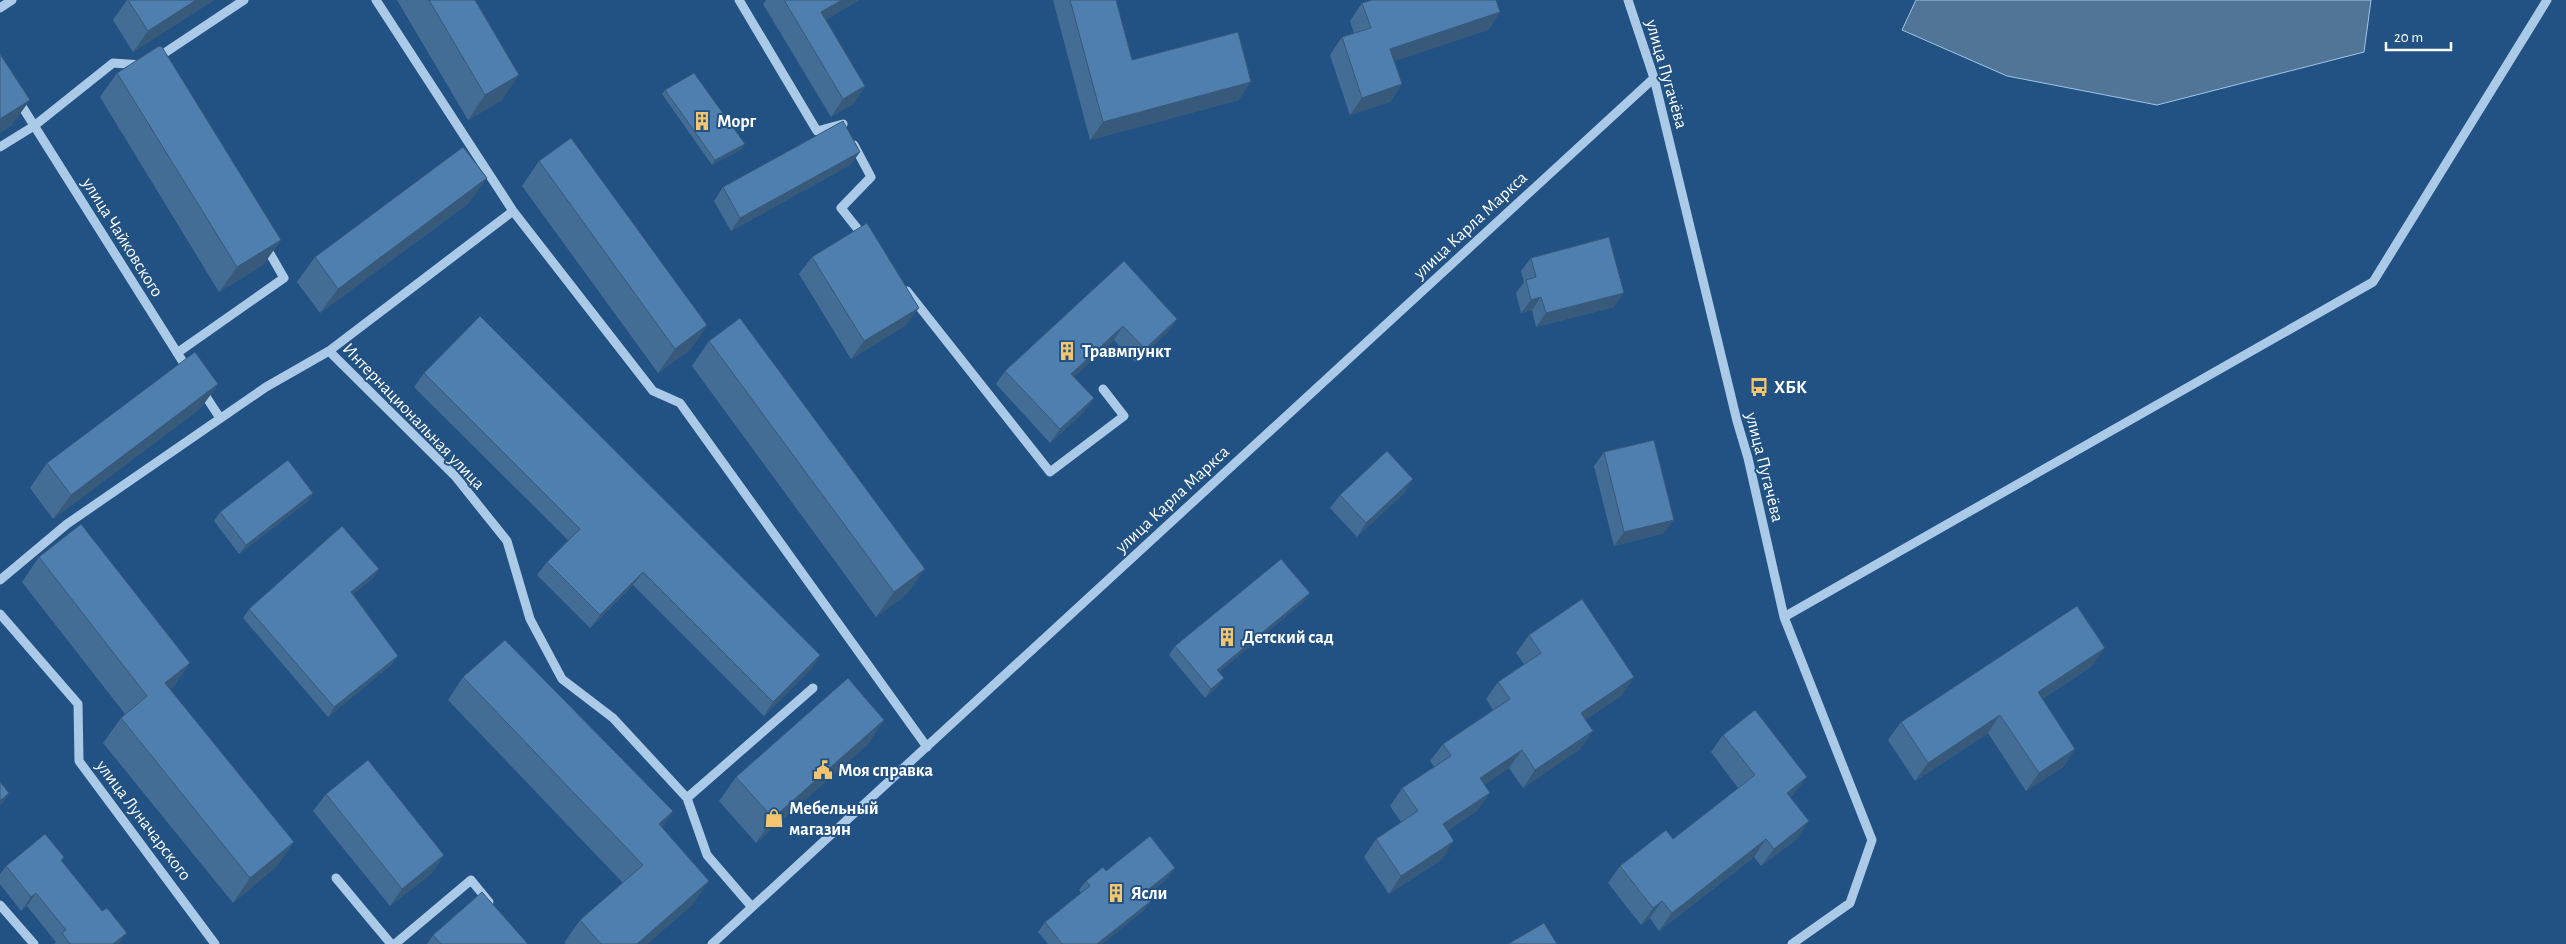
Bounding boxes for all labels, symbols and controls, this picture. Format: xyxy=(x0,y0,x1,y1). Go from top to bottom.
street label: улица Пугачёва xyxy=(1642,17,1690,131)
scale bar xyxy=(2386,20,2451,52)
text: 20 m xyxy=(2394,30,2423,45)
building icon: Морг xyxy=(691,110,713,132)
place label: Морг xyxy=(717,113,757,131)
street label: улица Карла Маркса xyxy=(1410,169,1531,283)
street label: улица Чайковского xyxy=(78,174,166,300)
street label: Интернациональная улица xyxy=(339,340,488,494)
building icon: Травмпункт xyxy=(1056,340,1078,362)
place label: Травмпункт xyxy=(1082,343,1172,361)
bus stop icon: ХБК xyxy=(1748,376,1770,398)
place label: ХБК xyxy=(1774,379,1807,397)
street label: улица Пугачёва xyxy=(1741,410,1786,524)
street label: улица Карла Маркса xyxy=(1112,443,1233,557)
building icon: Детский сад xyxy=(1216,626,1238,648)
place label: Детский сад xyxy=(1242,629,1334,647)
street label: улица Луначарского xyxy=(92,756,194,884)
public building icon: Моя справка xyxy=(812,759,834,781)
place label: Моя справка xyxy=(838,762,933,780)
place label: Мебельный магазин xyxy=(789,800,879,839)
shop icon: Мебельный магазин xyxy=(763,807,785,829)
building icon: Ясли xyxy=(1105,882,1127,904)
place label: Ясли xyxy=(1131,885,1167,903)

